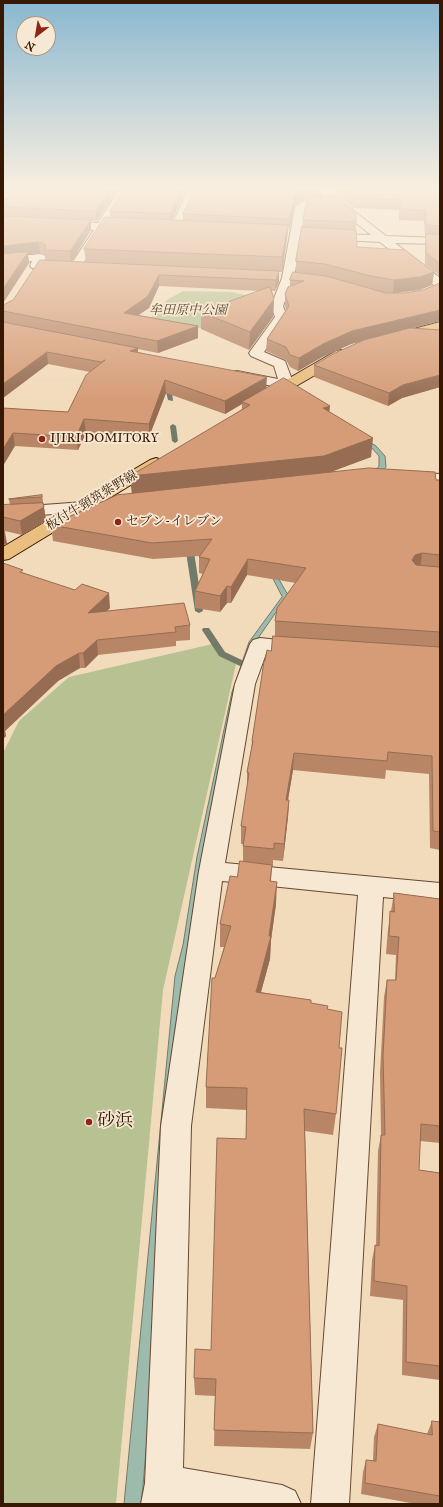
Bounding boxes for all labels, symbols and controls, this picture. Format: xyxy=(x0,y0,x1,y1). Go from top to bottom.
north arrow xyxy=(16,16,56,56)
text: N xyxy=(23,38,37,54)
park label: 牟田原中公園 xyxy=(149,303,227,319)
place label: IJIRI DOMITORY xyxy=(50,431,159,447)
marker: IJIRI DOMITORY xyxy=(37,434,47,444)
street label: 板付牛頸筑紫野線 xyxy=(43,468,141,534)
place label: セブン-イレブン xyxy=(126,514,222,530)
marker: セブン-イレブン xyxy=(113,517,123,527)
place label: 砂浜 xyxy=(97,1111,133,1133)
marker: 砂浜 xyxy=(84,1117,94,1127)

